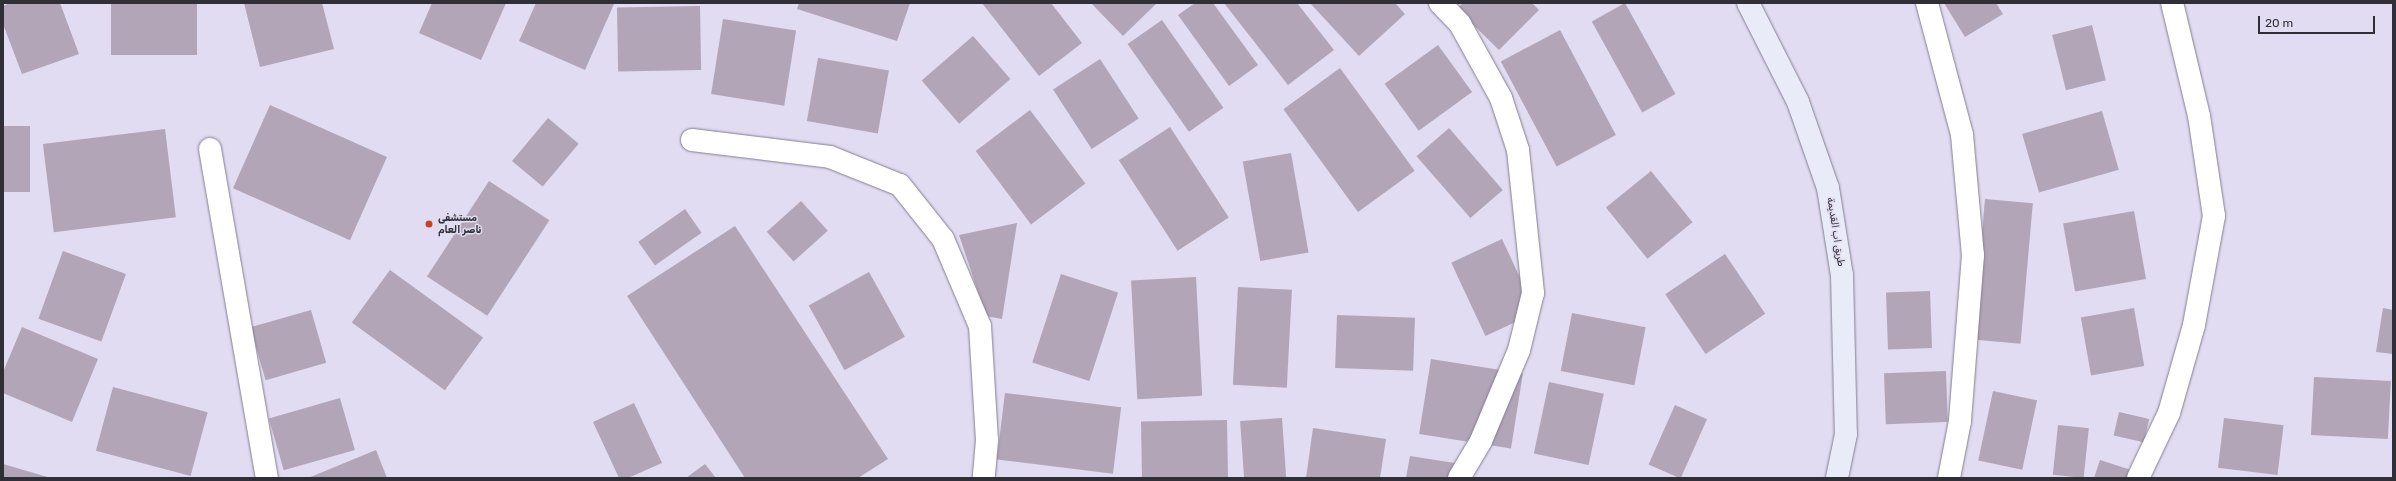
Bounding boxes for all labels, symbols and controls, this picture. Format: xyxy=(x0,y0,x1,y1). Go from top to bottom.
scale bar xyxy=(2260,8,2377,34)
text: 20 m xyxy=(2265,16,2293,30)
street label: طريق اب القديمة xyxy=(1824,196,1846,268)
place label: مستشفى ناصر العام xyxy=(438,212,481,236)
marker: مستشفى ناصر العام xyxy=(423,218,435,230)

